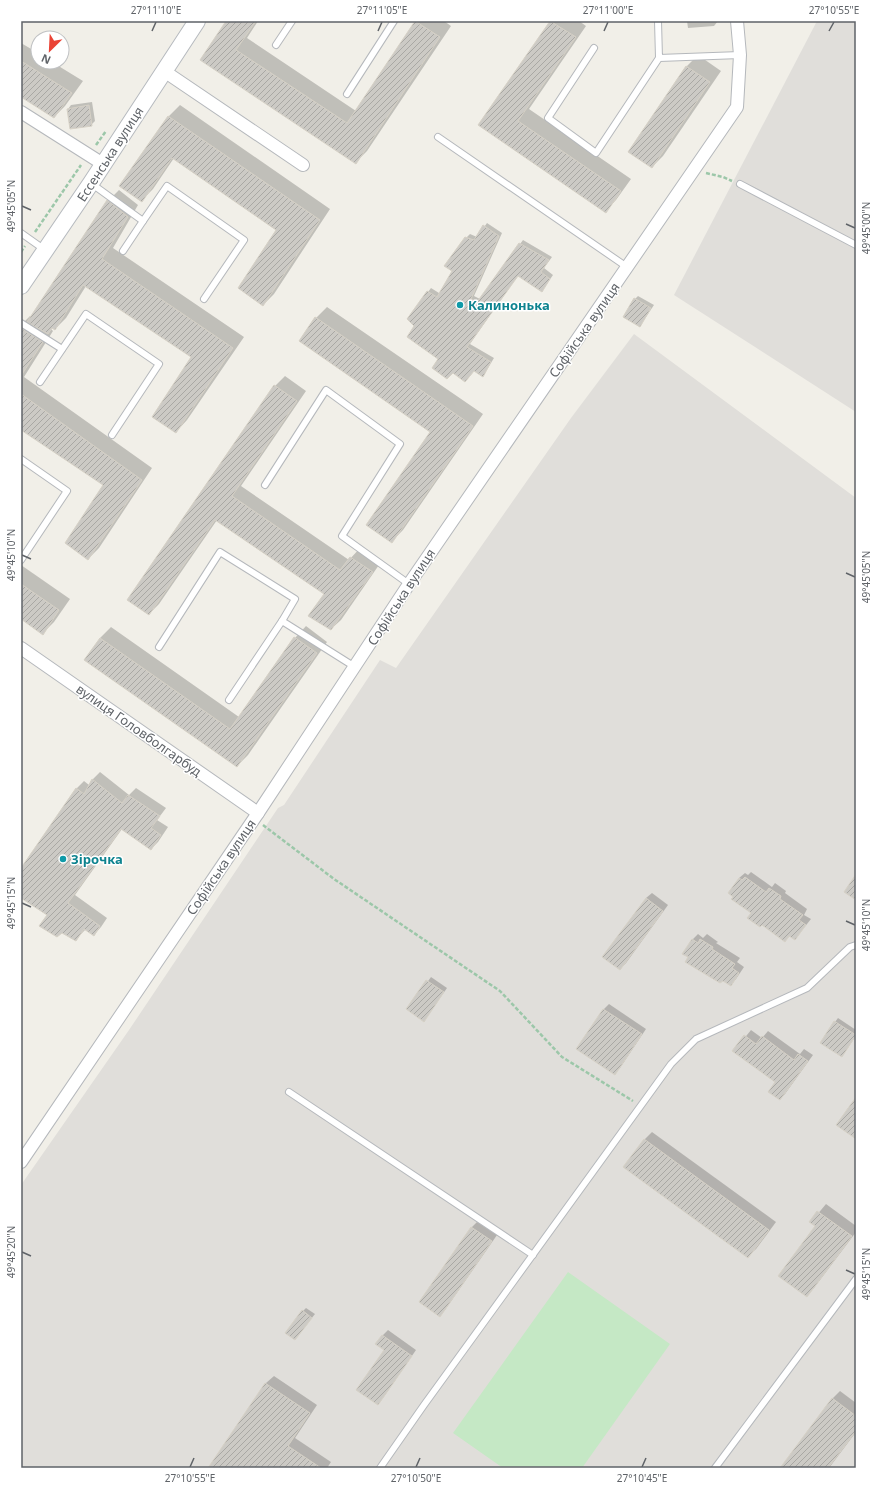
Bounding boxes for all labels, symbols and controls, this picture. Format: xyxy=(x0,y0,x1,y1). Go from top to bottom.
text: 27°11'10"E xyxy=(131,3,181,17)
text: 27°11'05"E xyxy=(357,3,407,17)
text: 27°11'00"E xyxy=(583,3,633,17)
text: 27°10'55"E xyxy=(809,3,859,17)
north arrow xyxy=(30,30,70,70)
text: N xyxy=(39,51,53,68)
street label: Ессенська вулиця xyxy=(72,103,148,205)
text: 49°45'05"N xyxy=(4,180,18,232)
text: 49°45'00"N xyxy=(859,202,873,254)
street label: Софійська вулиця xyxy=(544,279,624,381)
place label: Калинонька xyxy=(468,296,550,314)
marker: Калинонька xyxy=(455,300,465,310)
text: 49°45'10"N xyxy=(4,529,18,581)
street label: Софійська вулиця xyxy=(363,545,439,649)
text: 49°45'05"N xyxy=(859,551,873,603)
street label: вулиця Головболгарбуд xyxy=(73,680,205,780)
street label: Софійська вулиця xyxy=(182,815,260,919)
place label: Зірочка xyxy=(71,850,123,868)
marker: Зірочка xyxy=(58,854,68,864)
text: 49°45'15"N xyxy=(4,877,18,929)
text: 49°45'10"N xyxy=(859,899,873,951)
text: 49°45'20"N xyxy=(4,1226,18,1278)
text: 49°45'15"N xyxy=(859,1248,873,1300)
text: 27°10'55"E xyxy=(165,1471,215,1485)
text: 27°10'50"E xyxy=(391,1471,441,1485)
text: 27°10'45"E xyxy=(617,1471,667,1485)

